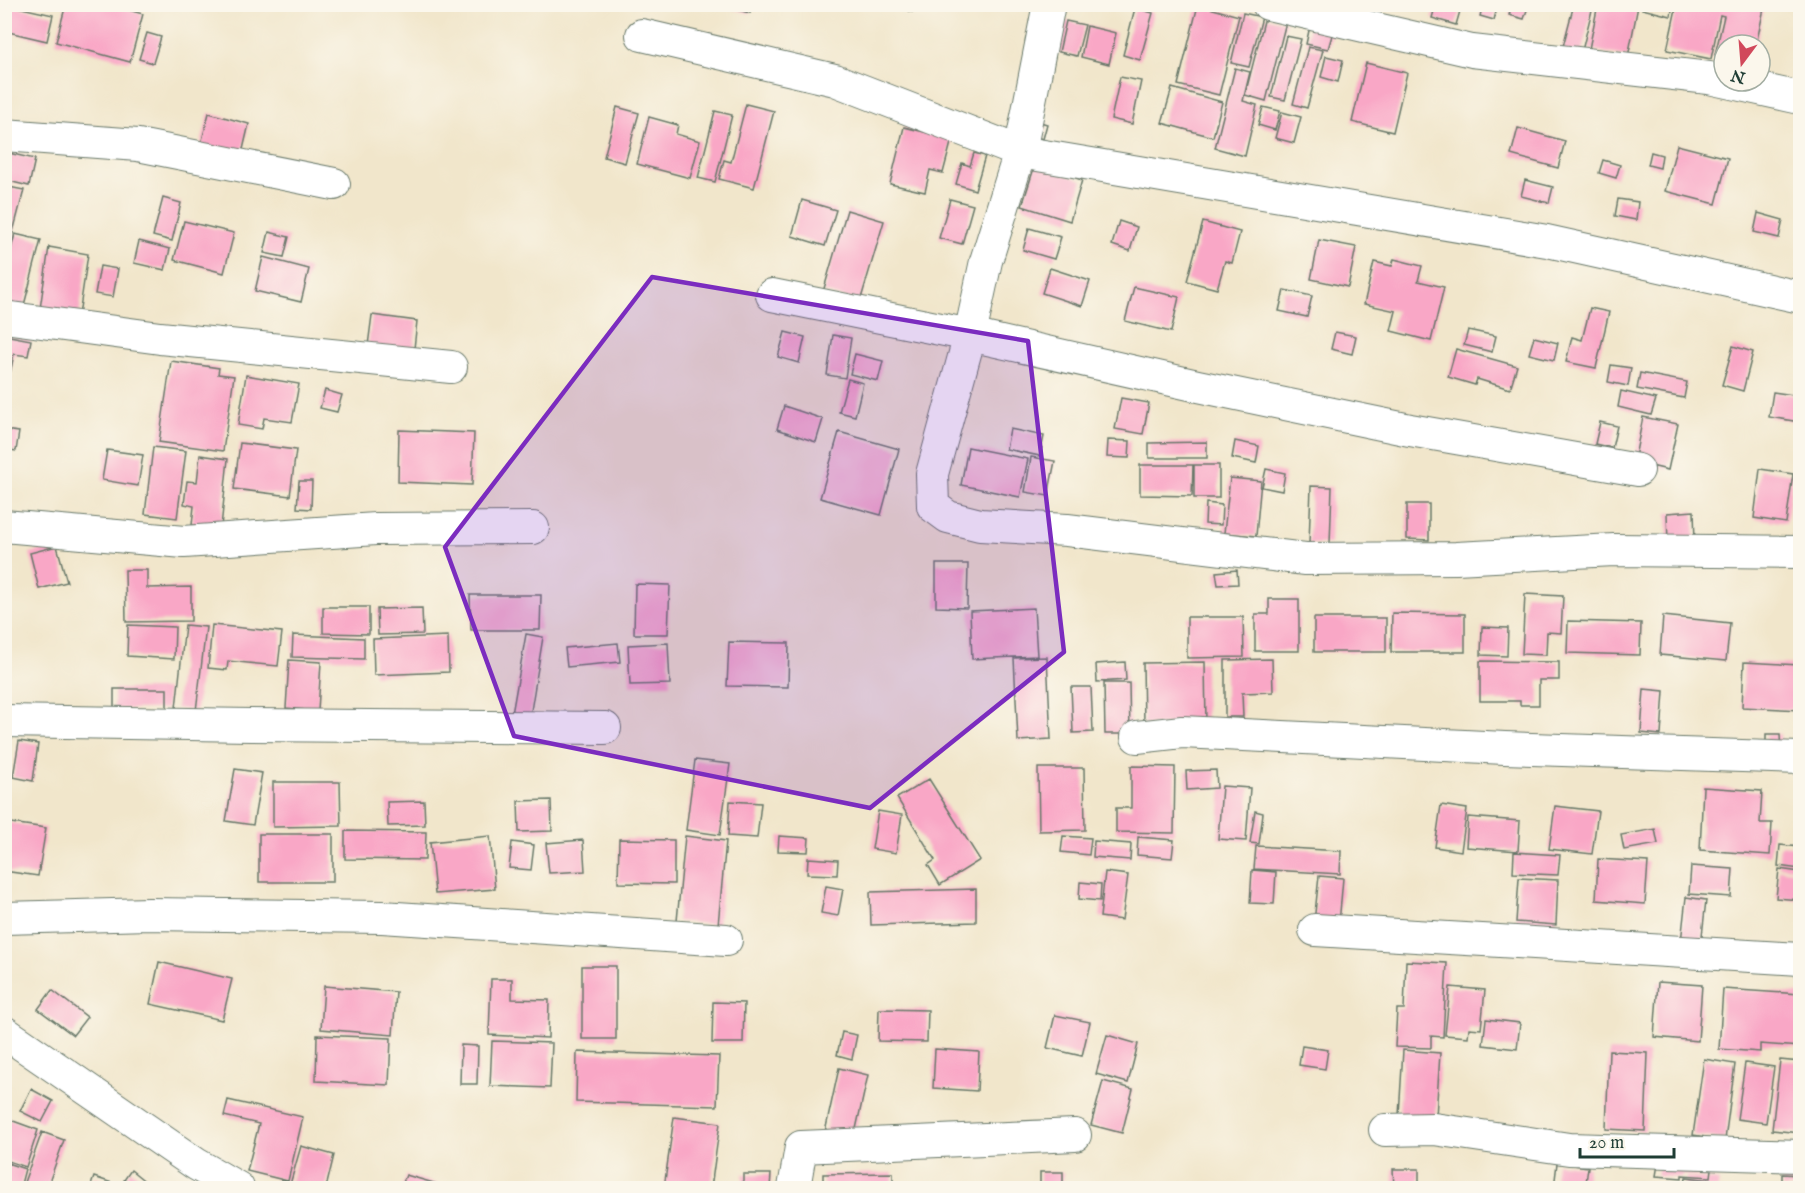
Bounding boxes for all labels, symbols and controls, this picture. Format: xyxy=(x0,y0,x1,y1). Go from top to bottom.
north arrow xyxy=(1712,33,1772,93)
text: N xyxy=(1729,64,1749,87)
scale bar xyxy=(1580,1121,1674,1159)
text: 20 m xyxy=(1589,1132,1624,1155)

